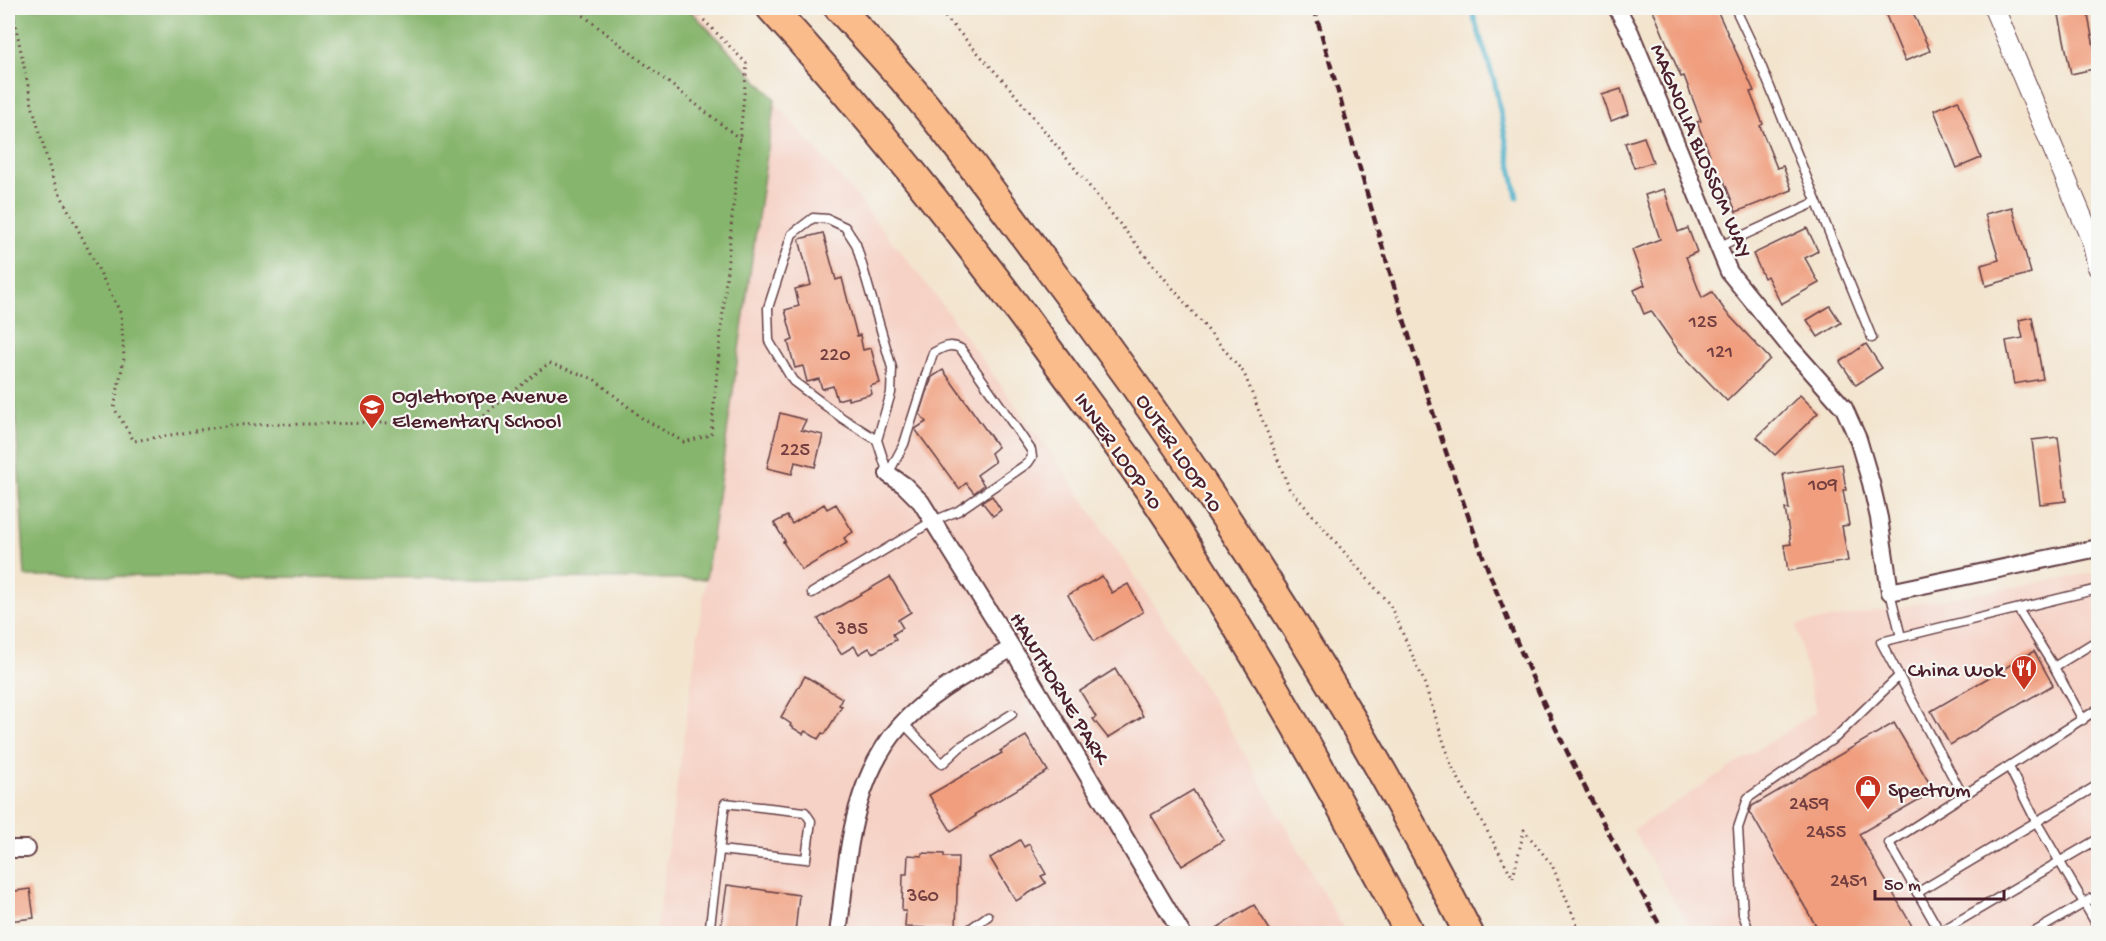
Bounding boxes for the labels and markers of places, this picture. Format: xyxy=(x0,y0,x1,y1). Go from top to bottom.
place label: Oglethorpe Avenue Elementary School xyxy=(392,385,568,436)
school or university icon: Oglethorpe Avenue Elementary School xyxy=(357,392,387,430)
restaurant icon: China Wok xyxy=(2009,653,2039,691)
place label: China Wok xyxy=(1908,659,2006,685)
shop icon: Spectrum xyxy=(1853,773,1883,811)
place label: Spectrum xyxy=(1888,779,1971,805)

